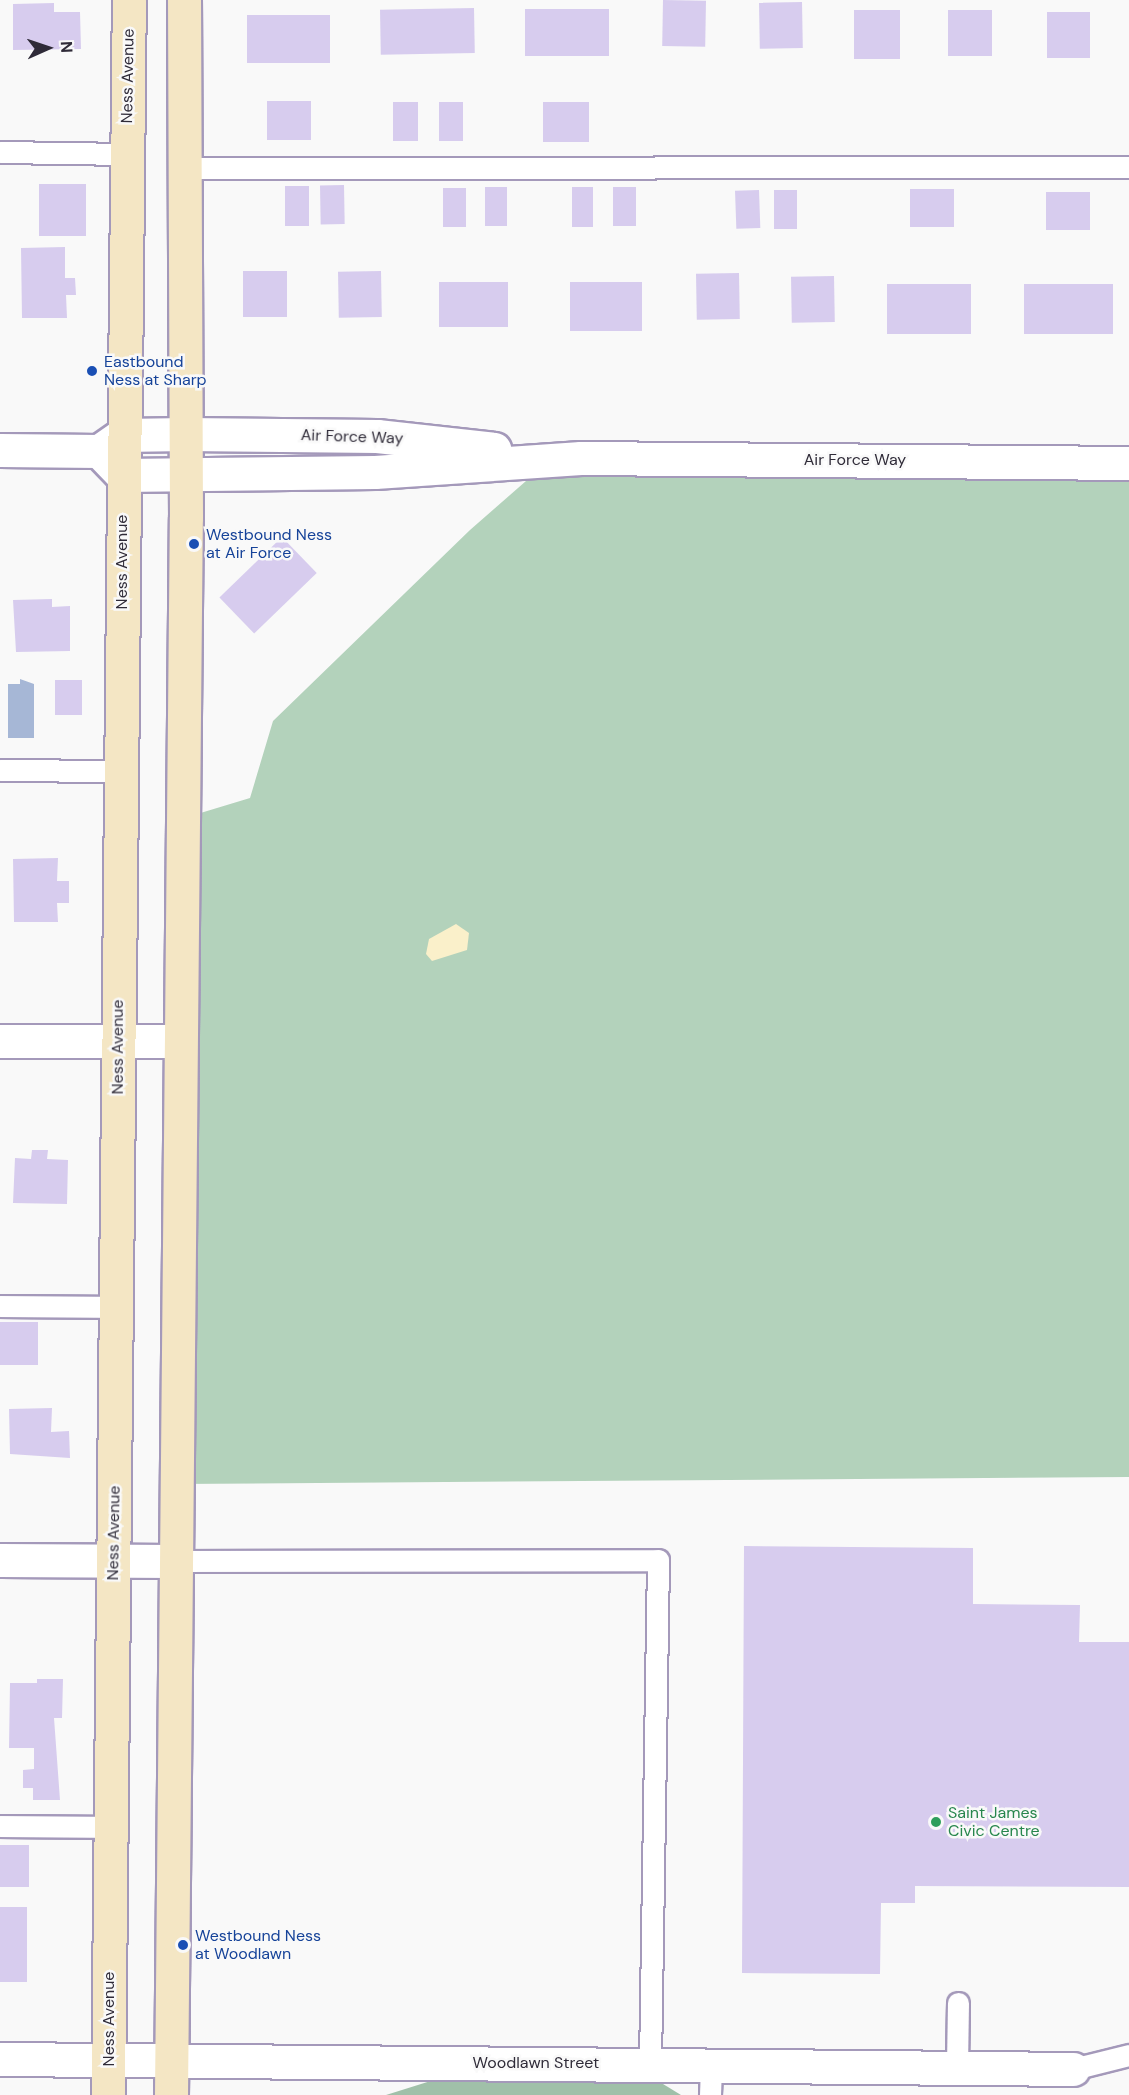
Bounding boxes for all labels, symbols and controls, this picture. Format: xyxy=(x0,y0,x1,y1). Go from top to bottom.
north arrow xyxy=(18,18,78,78)
street label: Ness Avenue xyxy=(118,28,138,124)
text: N xyxy=(56,41,77,53)
place label: Eastbound Ness at Sharp xyxy=(104,352,207,390)
marker: Eastbound Ness at Sharp xyxy=(85,364,99,378)
street label: Air Force Way xyxy=(300,426,404,448)
street label: Air Force Way xyxy=(804,450,906,470)
street label: Ness Avenue xyxy=(112,515,132,609)
place label: Westbound Ness at Air Force xyxy=(206,525,332,563)
marker: Westbound Ness at Air Force xyxy=(187,537,201,551)
street label: Ness Avenue xyxy=(108,1000,128,1094)
street label: Ness Avenue xyxy=(104,1485,124,1581)
place label: Saint James Civic Centre xyxy=(948,1803,1040,1841)
marker: Saint James Civic Centre xyxy=(929,1815,943,1829)
place label: Westbound Ness at Woodlawn xyxy=(195,1926,321,1964)
marker: Westbound Ness at Woodlawn xyxy=(176,1938,190,1952)
street label: Ness Avenue xyxy=(99,1972,119,2066)
street label: Woodlawn Street xyxy=(473,2053,599,2073)

